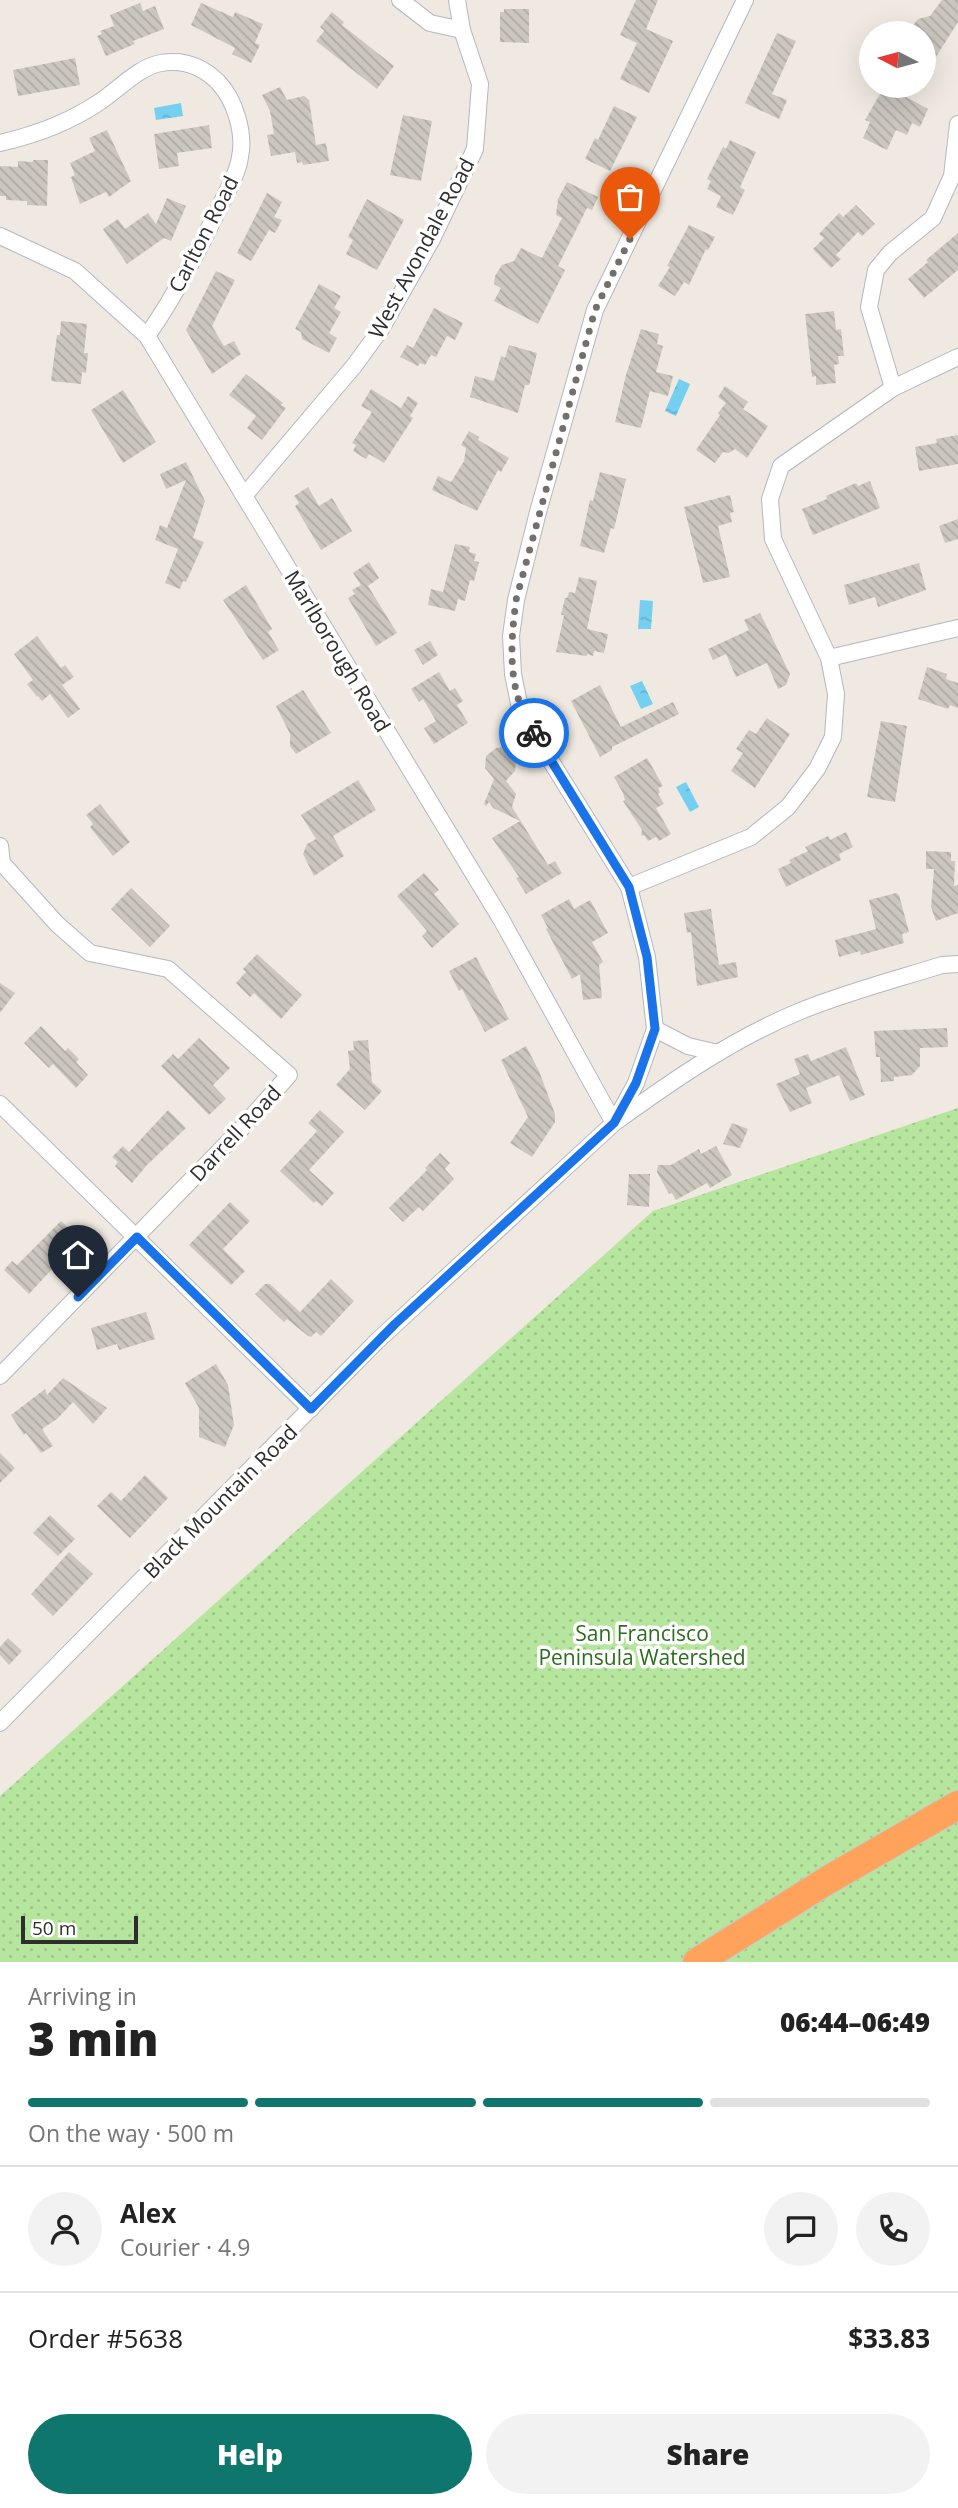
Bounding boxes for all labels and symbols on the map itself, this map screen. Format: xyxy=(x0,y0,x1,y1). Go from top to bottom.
north arrow xyxy=(859,21,936,98)
street label: West Avondale Road xyxy=(362,153,480,343)
pin xyxy=(600,167,660,239)
street label: Carlton Road xyxy=(162,171,244,297)
street label: Marlborough Road xyxy=(279,565,397,737)
courier xyxy=(499,698,569,768)
street label: Darrell Road xyxy=(183,1079,287,1187)
pin xyxy=(48,1225,108,1297)
street label: Black Mountain Road xyxy=(137,1418,303,1584)
park label: San Francisco Peninsula Watershed xyxy=(538,1619,746,1671)
scale bar xyxy=(21,1913,138,1945)

